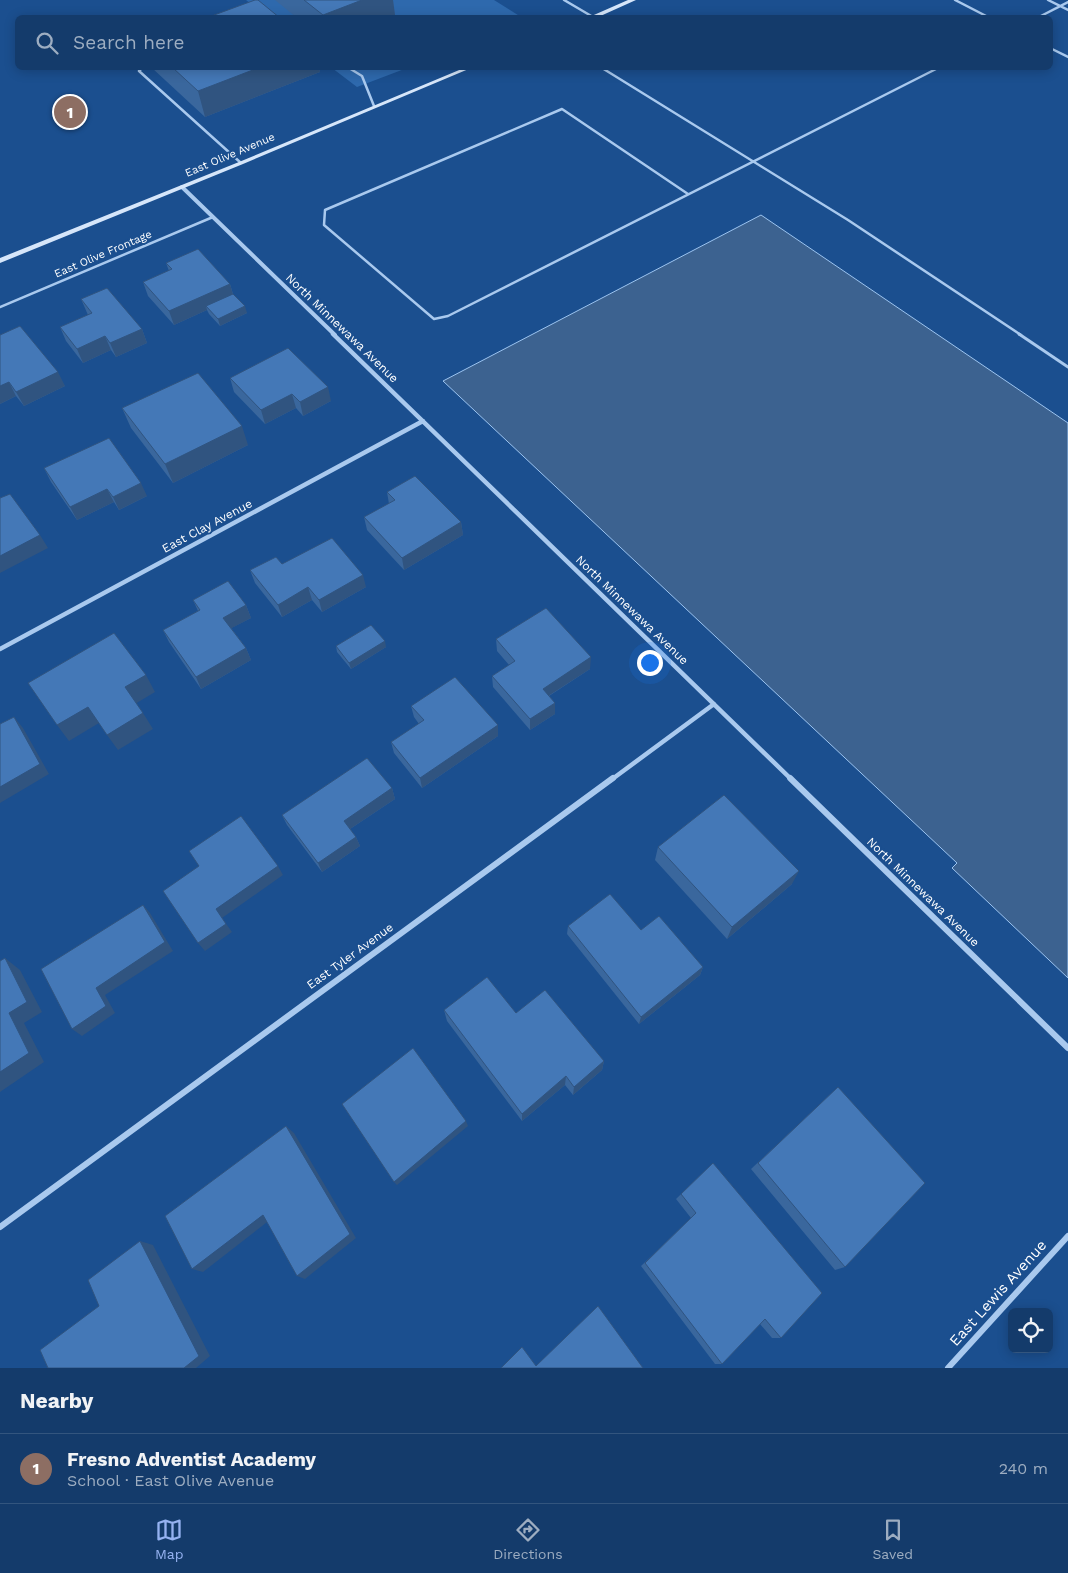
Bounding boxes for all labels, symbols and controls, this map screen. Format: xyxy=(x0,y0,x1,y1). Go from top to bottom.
search box xyxy=(15,15,1053,70)
icon: search xyxy=(33,29,61,57)
text: Search here xyxy=(73,31,184,54)
pin: 1 xyxy=(54,93,86,131)
street label: East Olive Avenue xyxy=(183,130,277,180)
street label: East Olive Frontage xyxy=(52,228,154,280)
street label: North Minnewawa Avenue xyxy=(283,270,401,386)
street label: East Clay Avenue xyxy=(159,496,255,556)
street label: North Minnewawa Avenue xyxy=(573,552,691,668)
your location xyxy=(637,650,663,676)
street label: North Minnewawa Avenue xyxy=(864,834,982,950)
street label: East Tyler Avenue xyxy=(304,920,396,992)
street label: East Lewis Avenue xyxy=(946,1236,1050,1350)
map controls xyxy=(1008,1308,1053,1353)
button: locate xyxy=(1008,1308,1053,1353)
text: Nearby xyxy=(20,1388,93,1413)
text: Fresno Adventist Academy xyxy=(67,1448,316,1471)
text: 1 xyxy=(33,1459,39,1478)
text: 240 m xyxy=(999,1459,1048,1478)
text: School · East Olive Avenue xyxy=(67,1471,274,1490)
tab: Map xyxy=(155,1516,184,1562)
tab: Directions xyxy=(493,1516,563,1562)
tab: Saved xyxy=(872,1516,913,1562)

